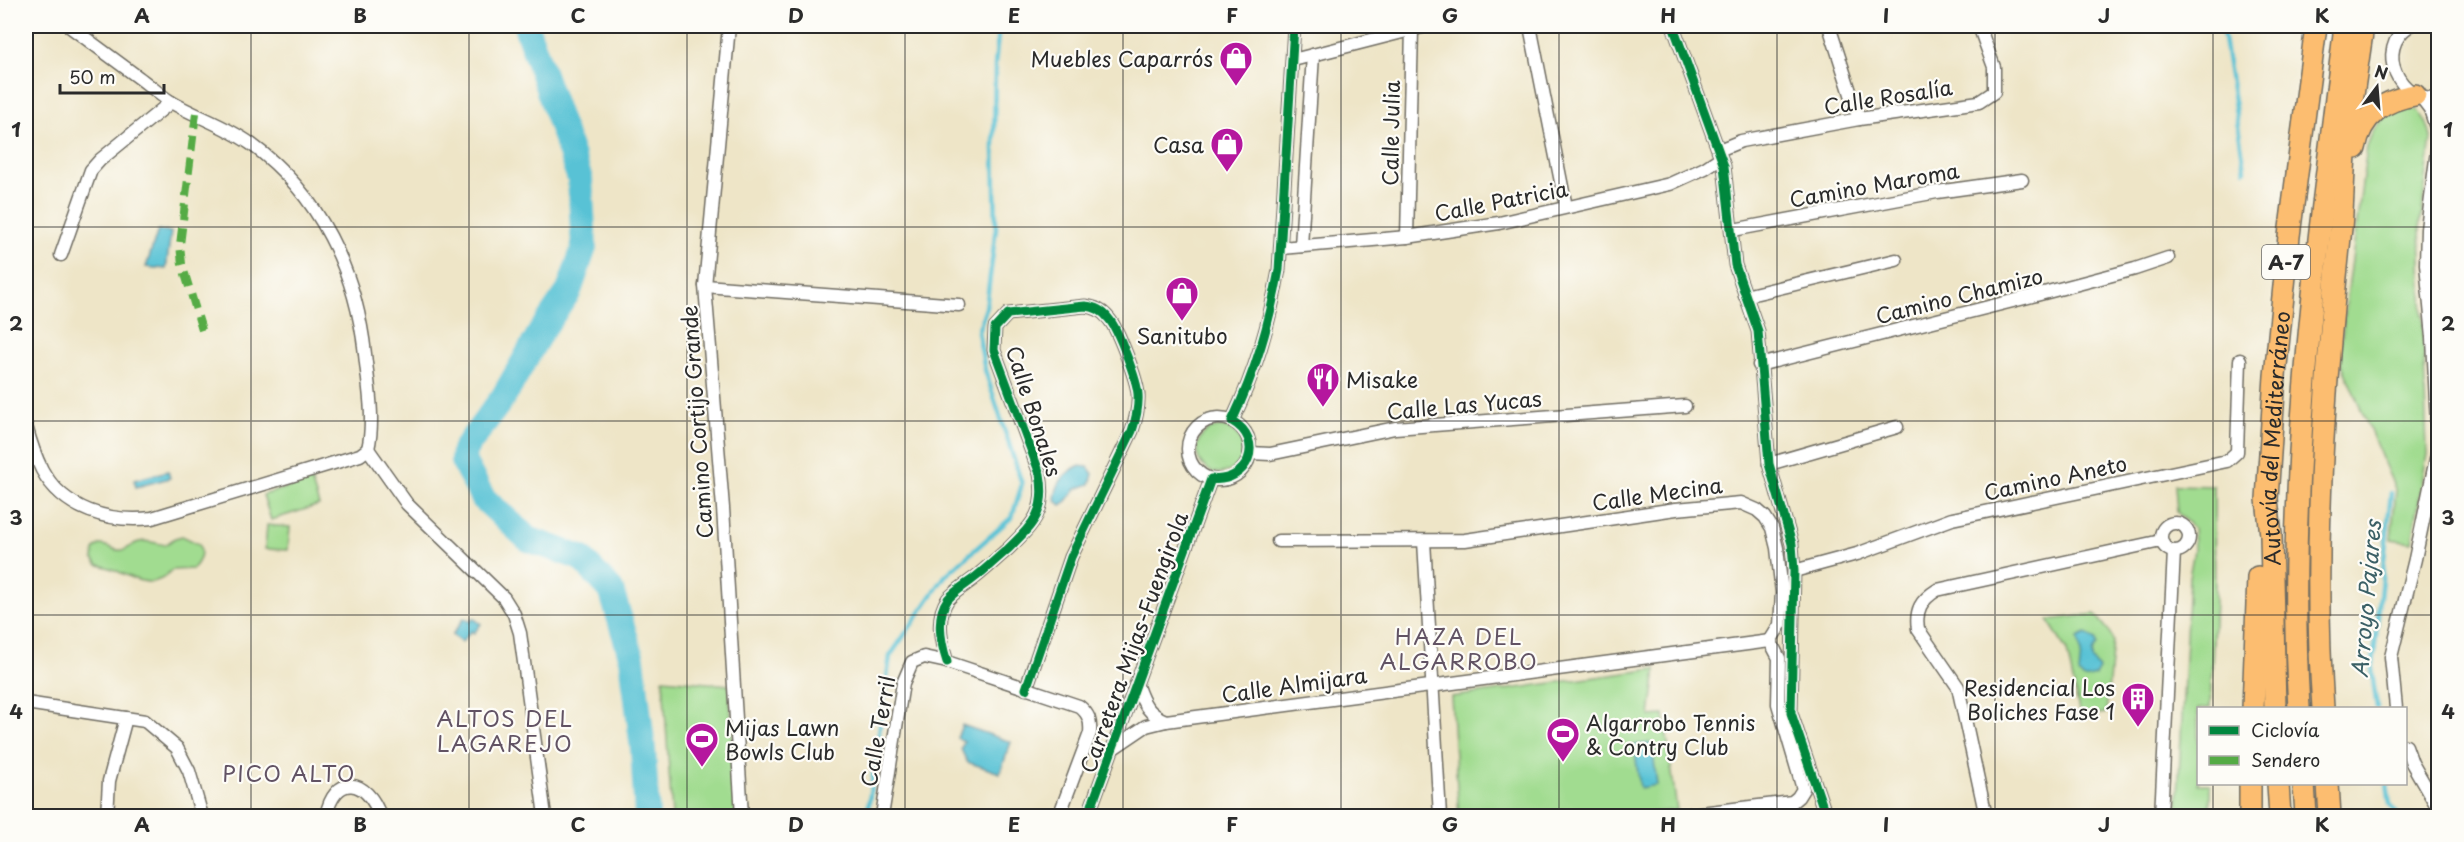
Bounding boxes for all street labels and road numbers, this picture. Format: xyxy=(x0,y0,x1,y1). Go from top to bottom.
street label: Calle Rosalía xyxy=(1821,70,1955,122)
street label: Calle Julia xyxy=(1373,80,1407,186)
street label: Camino Maroma xyxy=(1787,153,1961,215)
street label: Calle Patricia xyxy=(1432,171,1571,229)
road number: A-7 xyxy=(2262,245,2310,279)
street label: Camino Chamizo xyxy=(1872,259,2046,331)
street label: Camino Cortijo Grande xyxy=(672,304,720,540)
street label: Autovía del Mediterráneo xyxy=(2251,309,2297,566)
street label: Calle Bonales xyxy=(999,341,1071,481)
street label: Calle Las Yucas xyxy=(1385,381,1543,427)
street label: Camino Aneto xyxy=(1980,446,2130,508)
street label: Calle Mecina xyxy=(1590,468,1725,518)
street label: Carretera Mijas-Fuengirola xyxy=(1071,507,1195,777)
street label: Calle Almijara xyxy=(1219,658,1370,710)
street label: Calle Terril xyxy=(851,673,903,789)

